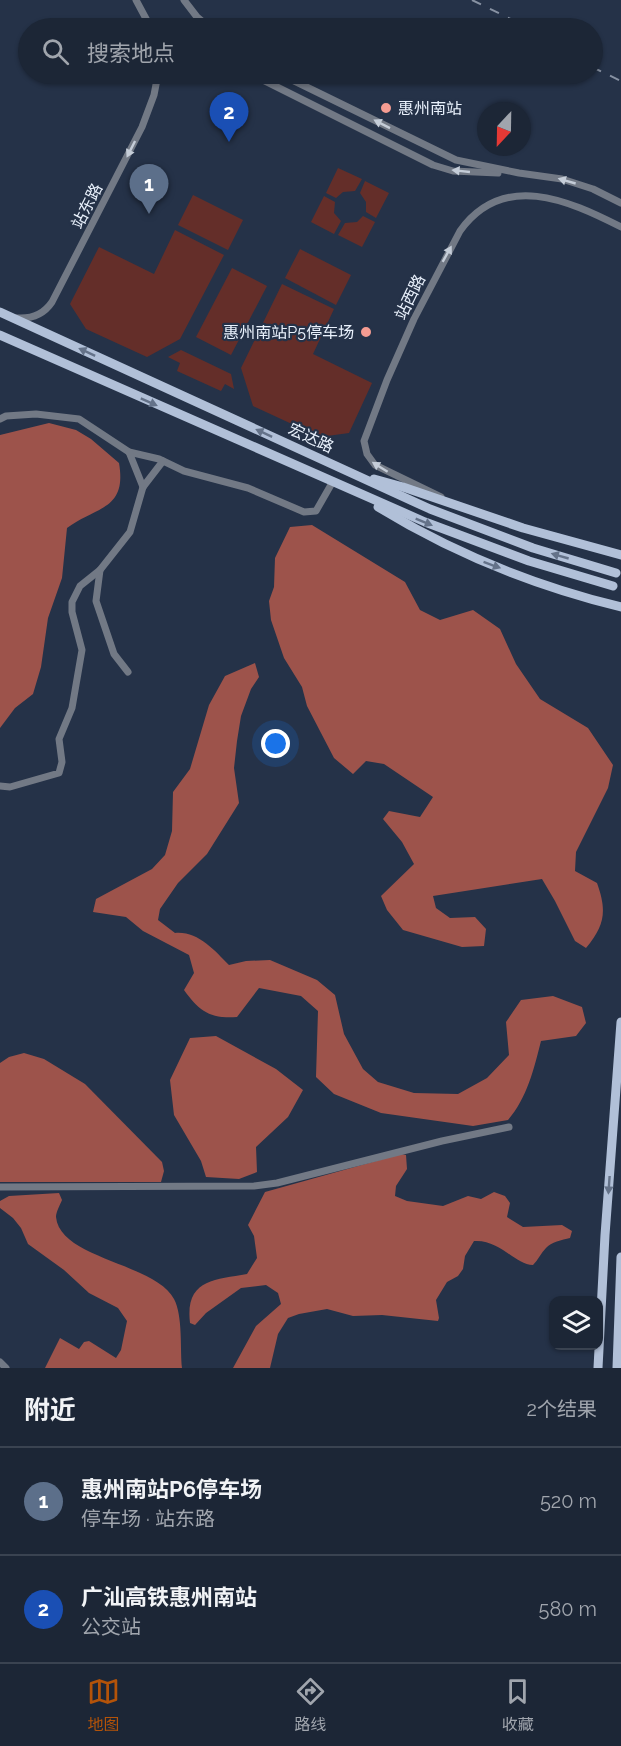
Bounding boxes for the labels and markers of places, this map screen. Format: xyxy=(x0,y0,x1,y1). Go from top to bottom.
pin: 2 xyxy=(210,92,248,142)
place label: 惠州南站 xyxy=(398,99,462,118)
marker: 惠州南站 xyxy=(379,101,393,115)
pin: 1 xyxy=(130,164,168,214)
place label: 惠州南站P5停车场 xyxy=(223,323,354,342)
marker: 惠州南站P5停车场 xyxy=(359,325,373,339)

